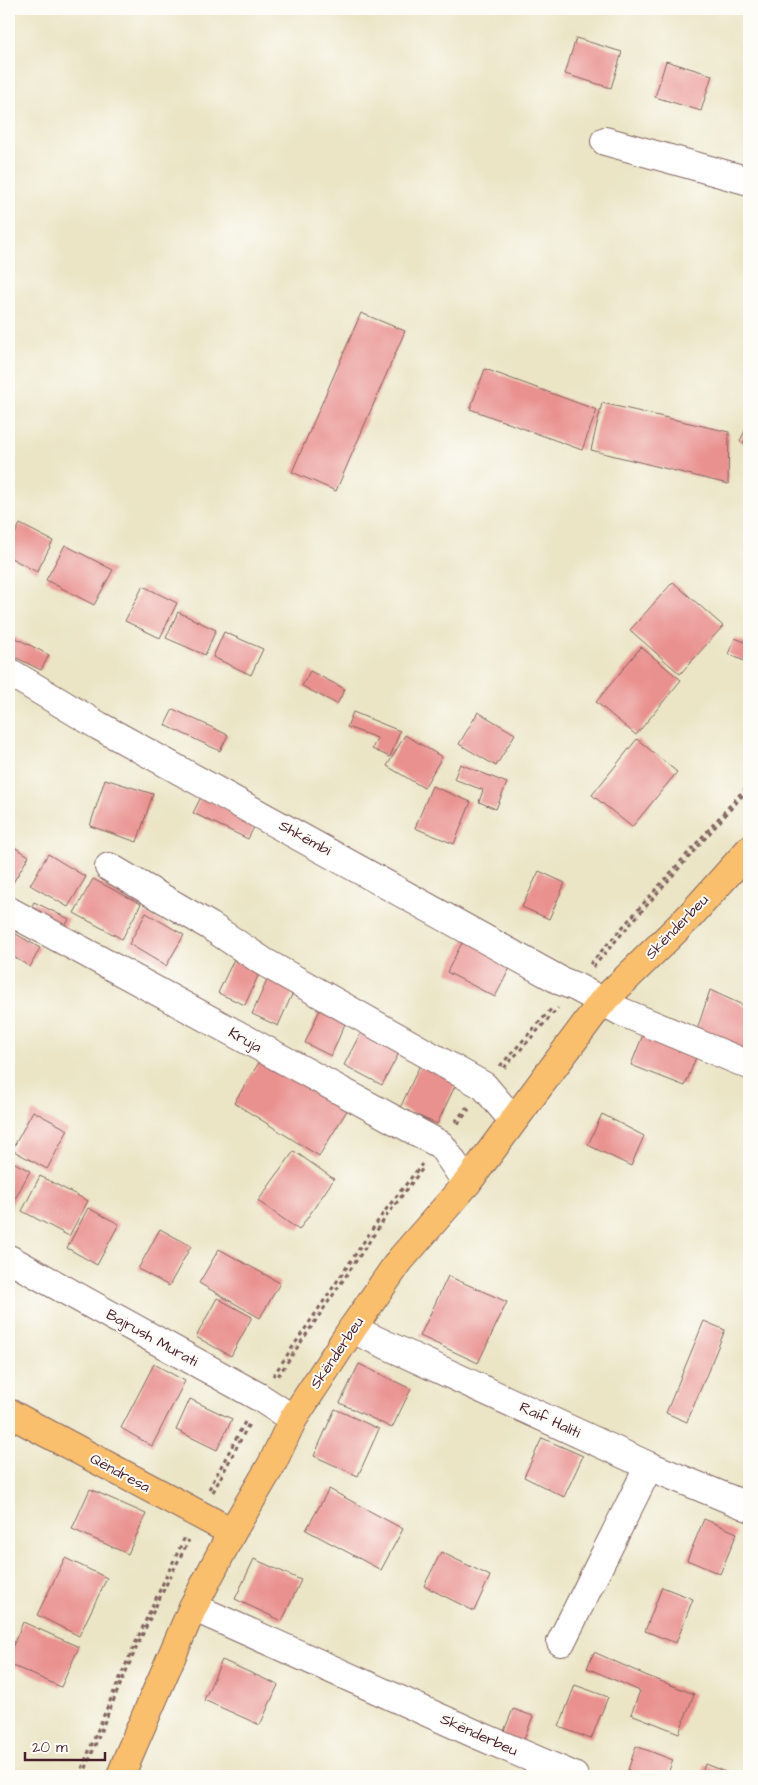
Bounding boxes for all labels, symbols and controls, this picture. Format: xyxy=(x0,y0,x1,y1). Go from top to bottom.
street label: Shkëmbi xyxy=(275,815,336,861)
street label: Skënderbeu xyxy=(641,890,714,964)
street label: Kruja xyxy=(224,1022,266,1058)
street label: Bajrush Murati xyxy=(102,1304,202,1372)
street label: Skënderbeu xyxy=(305,1313,369,1393)
street label: Raif Haliti xyxy=(516,1397,585,1444)
street label: Qëndresa xyxy=(86,1448,154,1498)
street label: Skënderbeu xyxy=(437,1709,521,1762)
scale bar xyxy=(25,1730,105,1762)
text: 20 m xyxy=(32,1737,68,1758)

